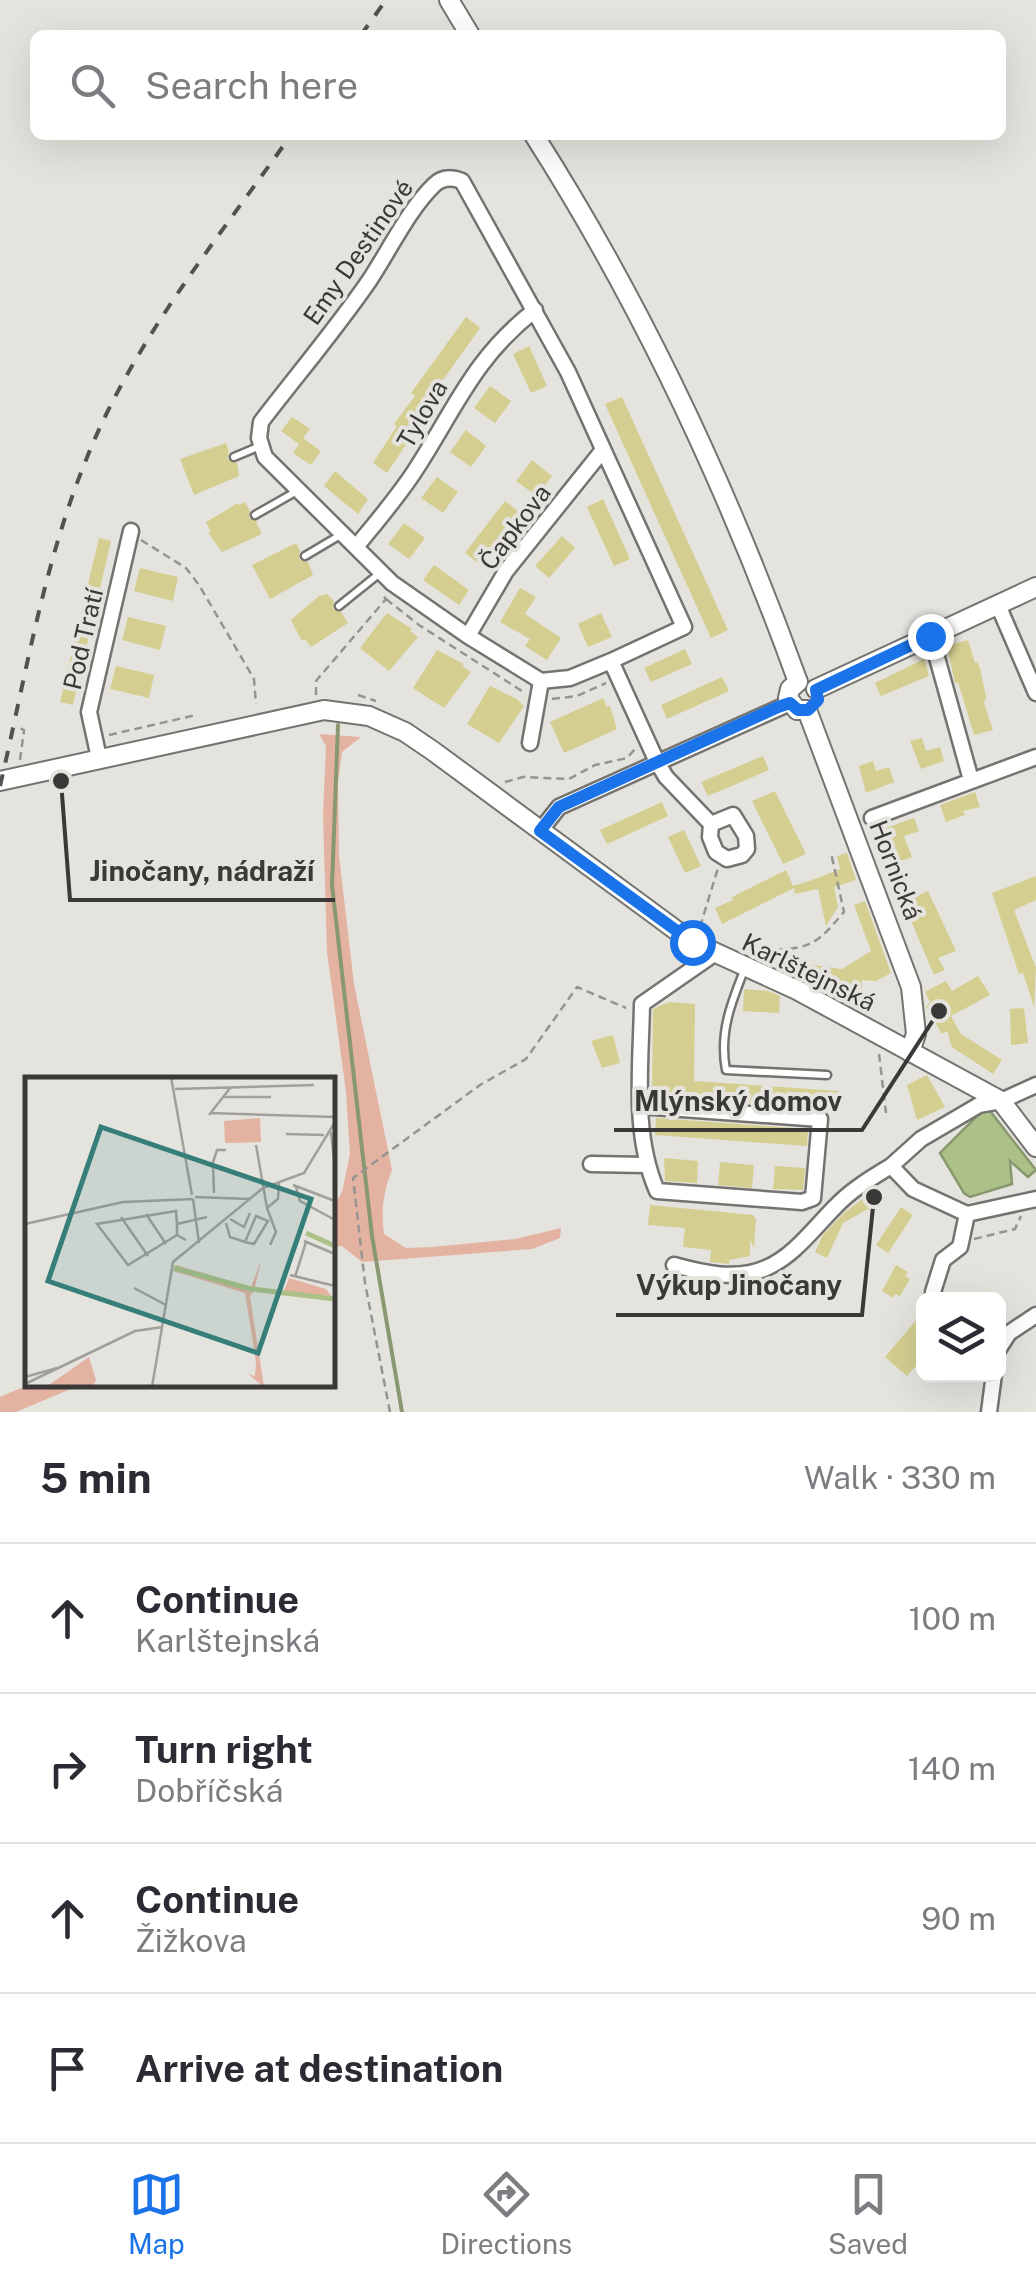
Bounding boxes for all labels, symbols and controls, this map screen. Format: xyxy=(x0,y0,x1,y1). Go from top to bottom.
search box xyxy=(30,30,1006,140)
icon: search xyxy=(65,58,120,113)
text: Search here xyxy=(145,63,358,108)
street label: Emy Destinové xyxy=(297,174,419,330)
street label: Tylova xyxy=(390,374,454,454)
street label: Čapkova xyxy=(473,478,557,576)
street label: Pod Tratí xyxy=(57,584,109,693)
route end xyxy=(908,614,954,660)
street label: Hornická xyxy=(863,816,929,924)
callout: Jinočany, nádraží xyxy=(70,842,335,900)
text: Jinočany, nádraží xyxy=(90,854,316,887)
route start xyxy=(670,920,716,966)
street label: Karlštejnská xyxy=(737,927,881,1017)
callout: Mlýnský domov xyxy=(614,1072,862,1130)
inset map xyxy=(25,1077,335,1387)
text: Mlýnský domov xyxy=(634,1084,842,1117)
callout: Výkup Jinočany xyxy=(616,1257,862,1315)
text: Výkup Jinočany xyxy=(636,1268,842,1301)
map controls xyxy=(916,1292,1006,1382)
button: layers xyxy=(916,1292,1006,1382)
text: 5 min xyxy=(40,1453,152,1502)
text: Walk · 330 m xyxy=(804,1459,996,1496)
text: Continue xyxy=(135,1577,299,1622)
icon: ahead xyxy=(40,1591,95,1646)
text: 100 m xyxy=(909,1600,996,1637)
text: Karlštejnská xyxy=(135,1622,320,1659)
text: Turn right xyxy=(135,1727,313,1772)
icon: right xyxy=(40,1741,95,1796)
text: 140 m xyxy=(908,1750,996,1787)
text: Dobříčská xyxy=(135,1772,283,1809)
text: Continue xyxy=(135,1877,299,1922)
icon: ahead xyxy=(40,1891,95,1946)
text: 90 m xyxy=(921,1900,996,1937)
text: Žižkova xyxy=(135,1922,247,1959)
icon: arrive xyxy=(40,2041,95,2096)
text: Arrive at destination xyxy=(135,2046,503,2091)
tab: Map xyxy=(128,2167,185,2260)
tab: Directions xyxy=(441,2167,572,2260)
tab: Saved xyxy=(828,2167,908,2260)

